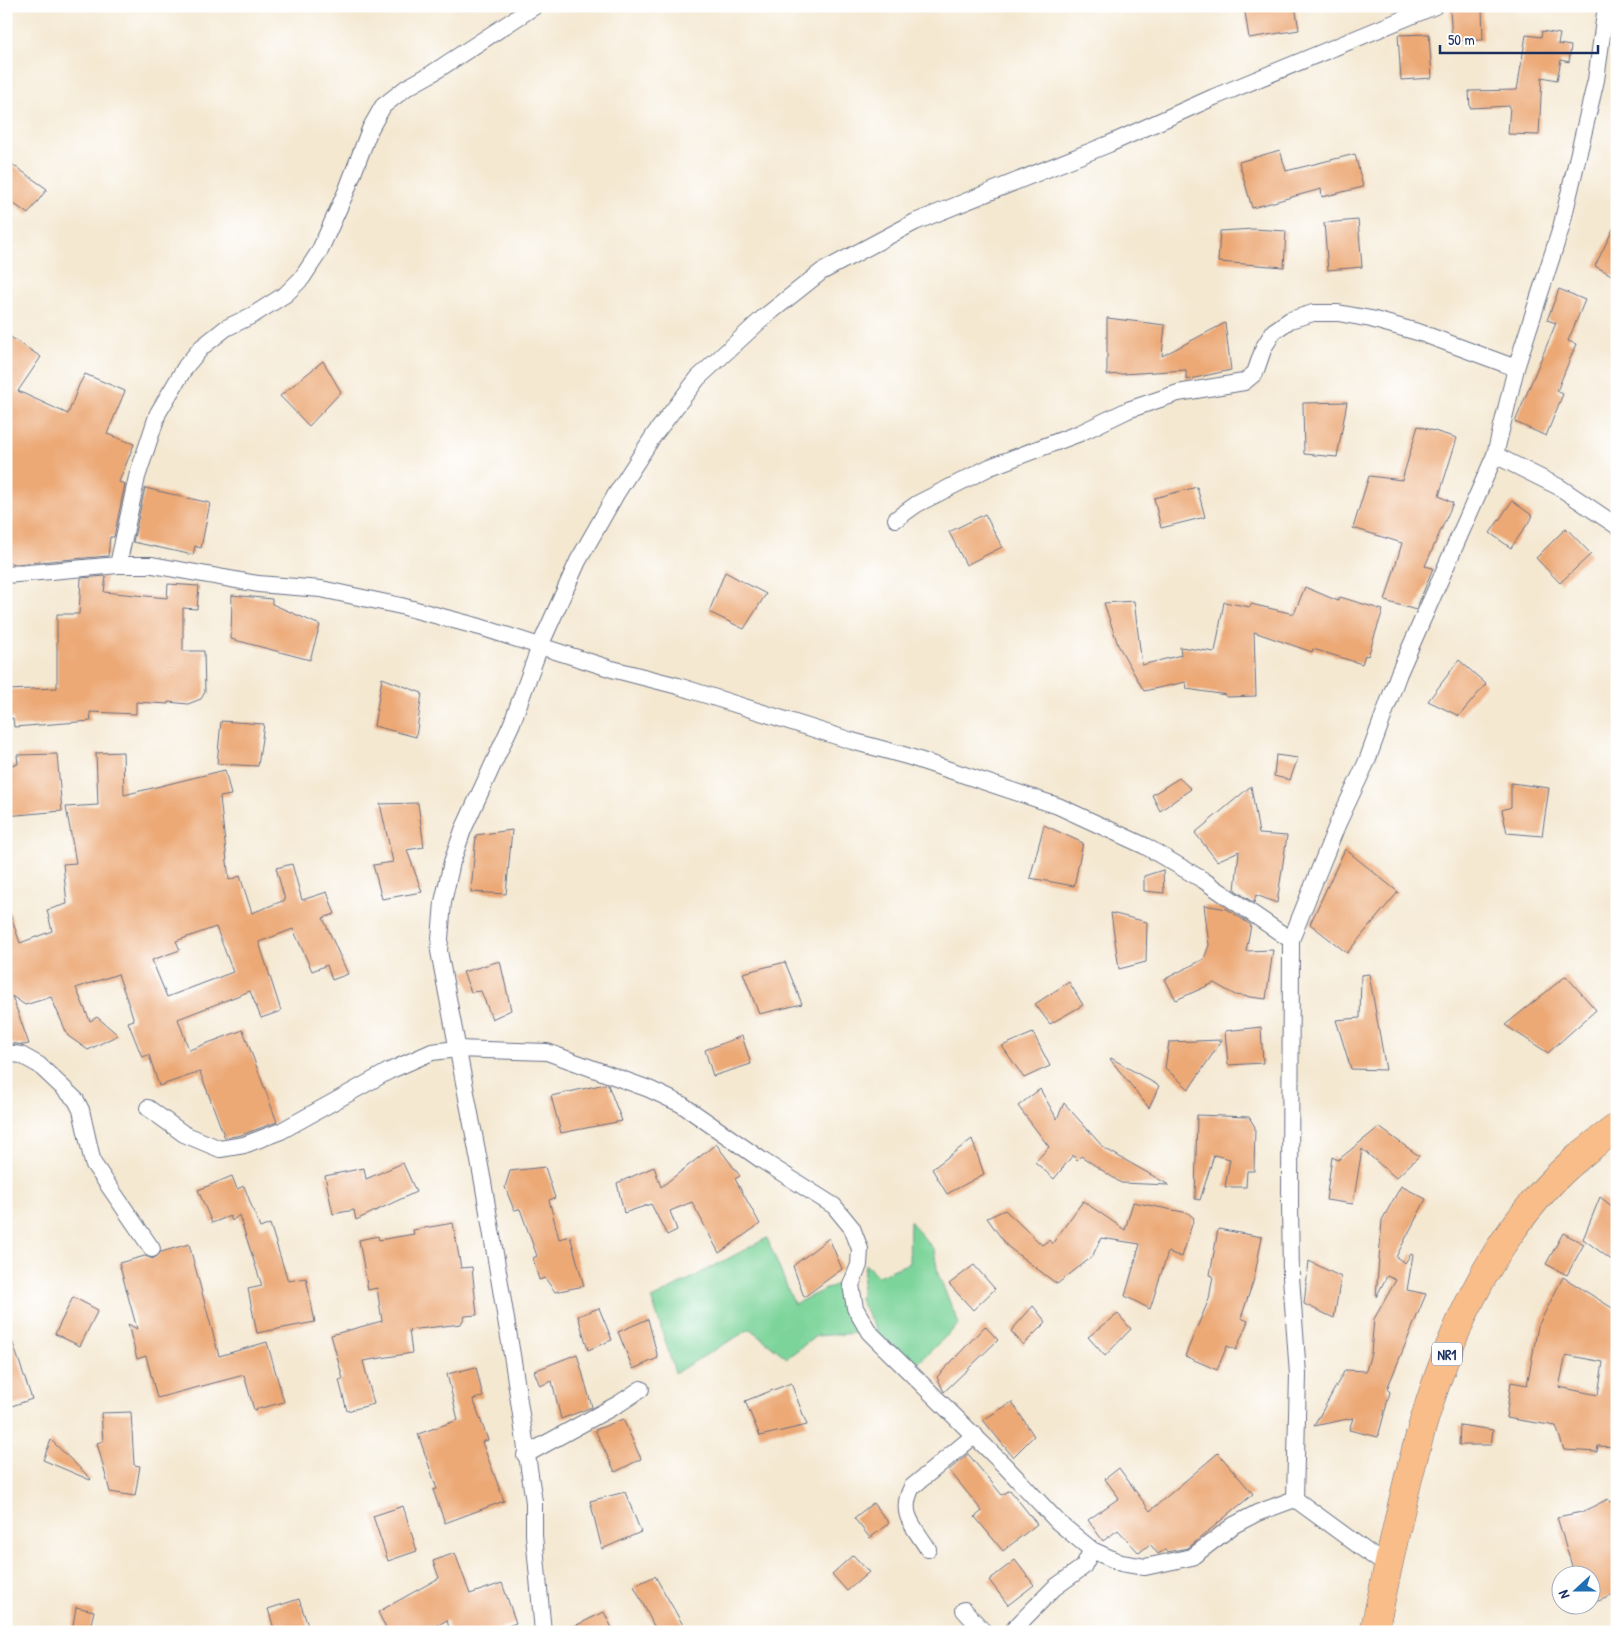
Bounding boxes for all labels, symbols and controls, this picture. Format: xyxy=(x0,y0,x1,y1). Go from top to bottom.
scale bar xyxy=(1440,22,1598,54)
text: 50 m xyxy=(1448,29,1475,50)
road number: NR1 xyxy=(1432,1342,1462,1366)
north arrow xyxy=(1550,1566,1600,1616)
text: N xyxy=(1553,1587,1574,1602)

